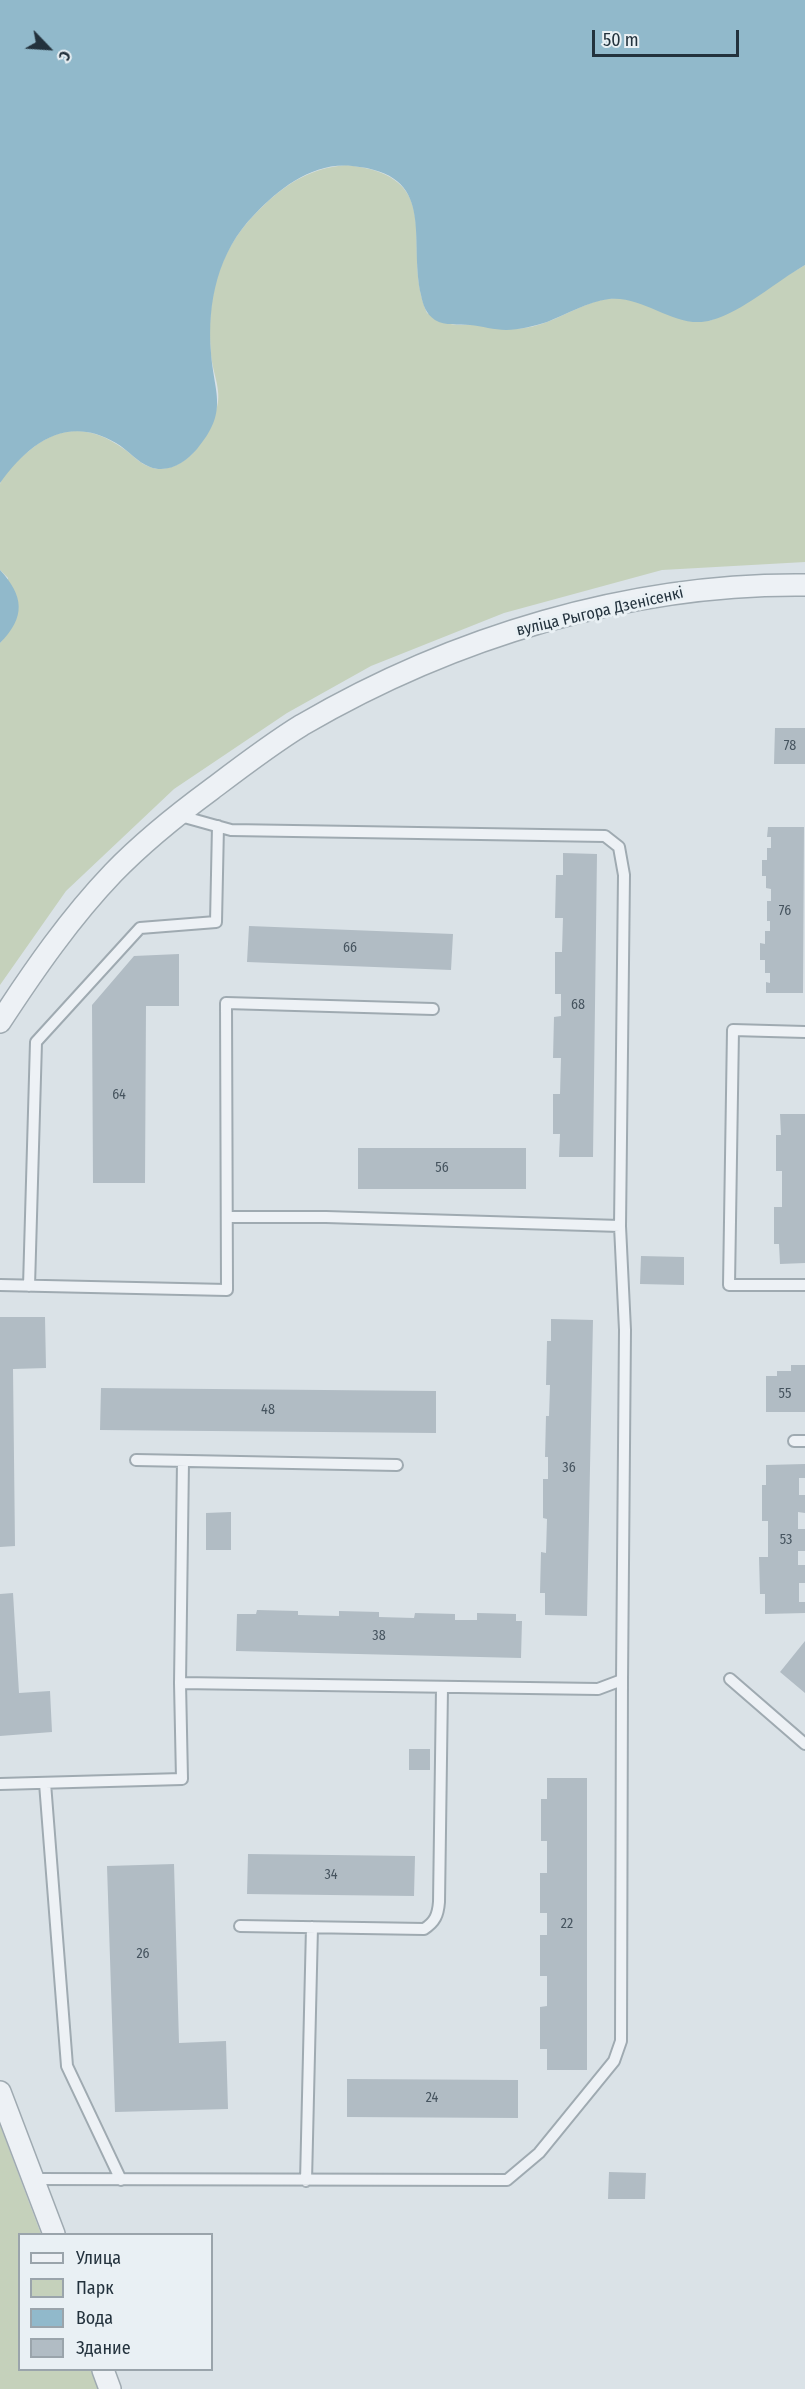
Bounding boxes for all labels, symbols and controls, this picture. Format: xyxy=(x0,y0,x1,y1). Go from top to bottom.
north arrow xyxy=(18,18,78,78)
scale bar xyxy=(595,18,742,56)
text: 50 m xyxy=(603,29,639,51)
text: С xyxy=(54,48,75,64)
street label: вуліца Рыгора Дзенісенкі xyxy=(515,583,685,641)
house number: 78 xyxy=(784,738,796,754)
house number: 76 xyxy=(779,903,791,919)
house number: 66 xyxy=(343,940,357,956)
house number: 68 xyxy=(571,997,585,1013)
house number: 64 xyxy=(112,1087,126,1103)
house number: 56 xyxy=(435,1160,449,1176)
house number: 55 xyxy=(779,1386,791,1402)
house number: 48 xyxy=(261,1402,275,1418)
house number: 36 xyxy=(562,1460,576,1476)
house number: 53 xyxy=(780,1532,792,1548)
house number: 38 xyxy=(372,1628,386,1644)
house number: 34 xyxy=(324,1867,338,1883)
house number: 22 xyxy=(561,1916,573,1932)
house number: 26 xyxy=(136,1946,150,1962)
house number: 24 xyxy=(426,2090,438,2106)
legend xyxy=(18,2233,213,2371)
text: Улица xyxy=(76,2247,121,2269)
text: Парк xyxy=(76,2277,114,2299)
text: Вода xyxy=(76,2307,113,2329)
text: Здание xyxy=(76,2337,131,2359)

